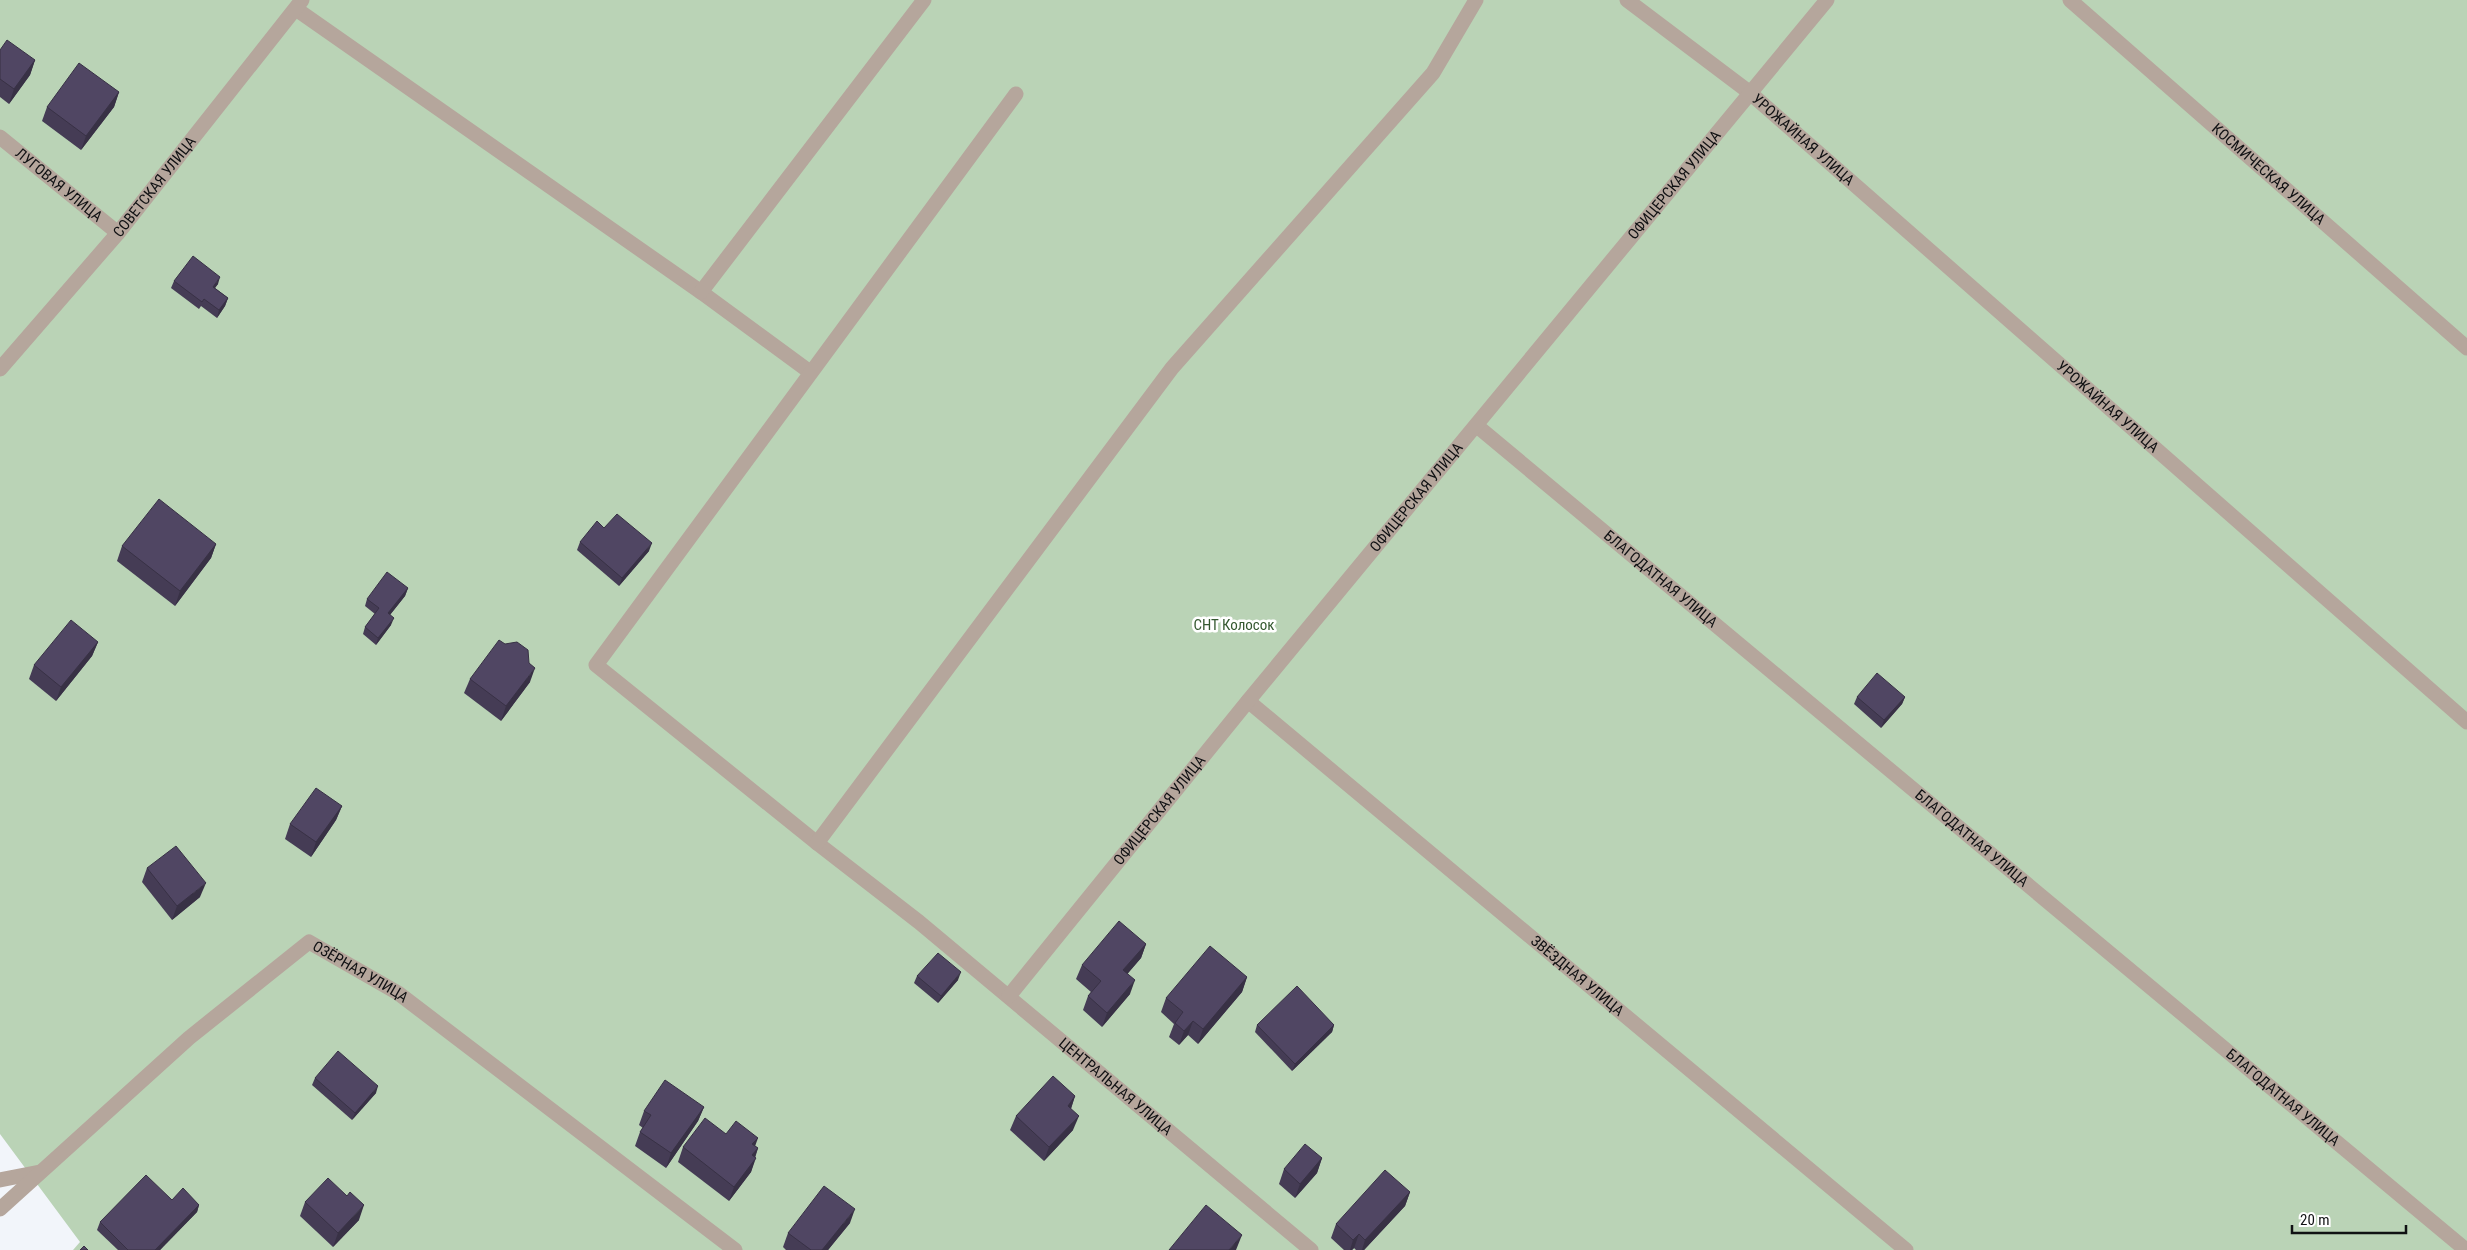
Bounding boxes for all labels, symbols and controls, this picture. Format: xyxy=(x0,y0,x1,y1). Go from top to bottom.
street label: УРОЖАЙНАЯ УЛИЦА xyxy=(1748,90,1858,189)
street label: КОСМИЧЕСКАЯ УЛИЦА xyxy=(2208,119,2329,229)
street label: ОФИЦЕРСКАЯ УЛИЦА xyxy=(1624,126,1725,243)
street label: СОВЕТСКАЯ УЛИЦА xyxy=(109,133,200,241)
street label: ЛУГОВАЯ УЛИЦА xyxy=(12,144,106,226)
street label: УРОЖАЙНАЯ УЛИЦА xyxy=(2053,357,2163,457)
street label: ОФИЦЕРСКАЯ УЛИЦА xyxy=(1366,439,1467,555)
street label: БЛАГОДАТНАЯ УЛИЦА xyxy=(1600,527,1721,632)
park label: СНТ Колосок xyxy=(1193,616,1275,634)
street label: ОФИЦЕРСКАЯ УЛИЦА xyxy=(1110,751,1210,869)
street label: БЛАГОДАТНАЯ УЛИЦА xyxy=(1911,786,2032,891)
street label: ЗВЁЗДНАЯ УЛИЦА xyxy=(1527,932,1628,1020)
street label: ОЗЁРНАЯ УЛИЦА xyxy=(310,937,412,1007)
street label: ЦЕНТРАЛЬНАЯ УЛИЦА xyxy=(1055,1034,1176,1139)
street label: БЛАГОДАТНАЯ УЛИЦА xyxy=(2223,1045,2344,1150)
scale bar xyxy=(2292,1202,2406,1234)
text: 20 m xyxy=(2300,1211,2330,1229)

